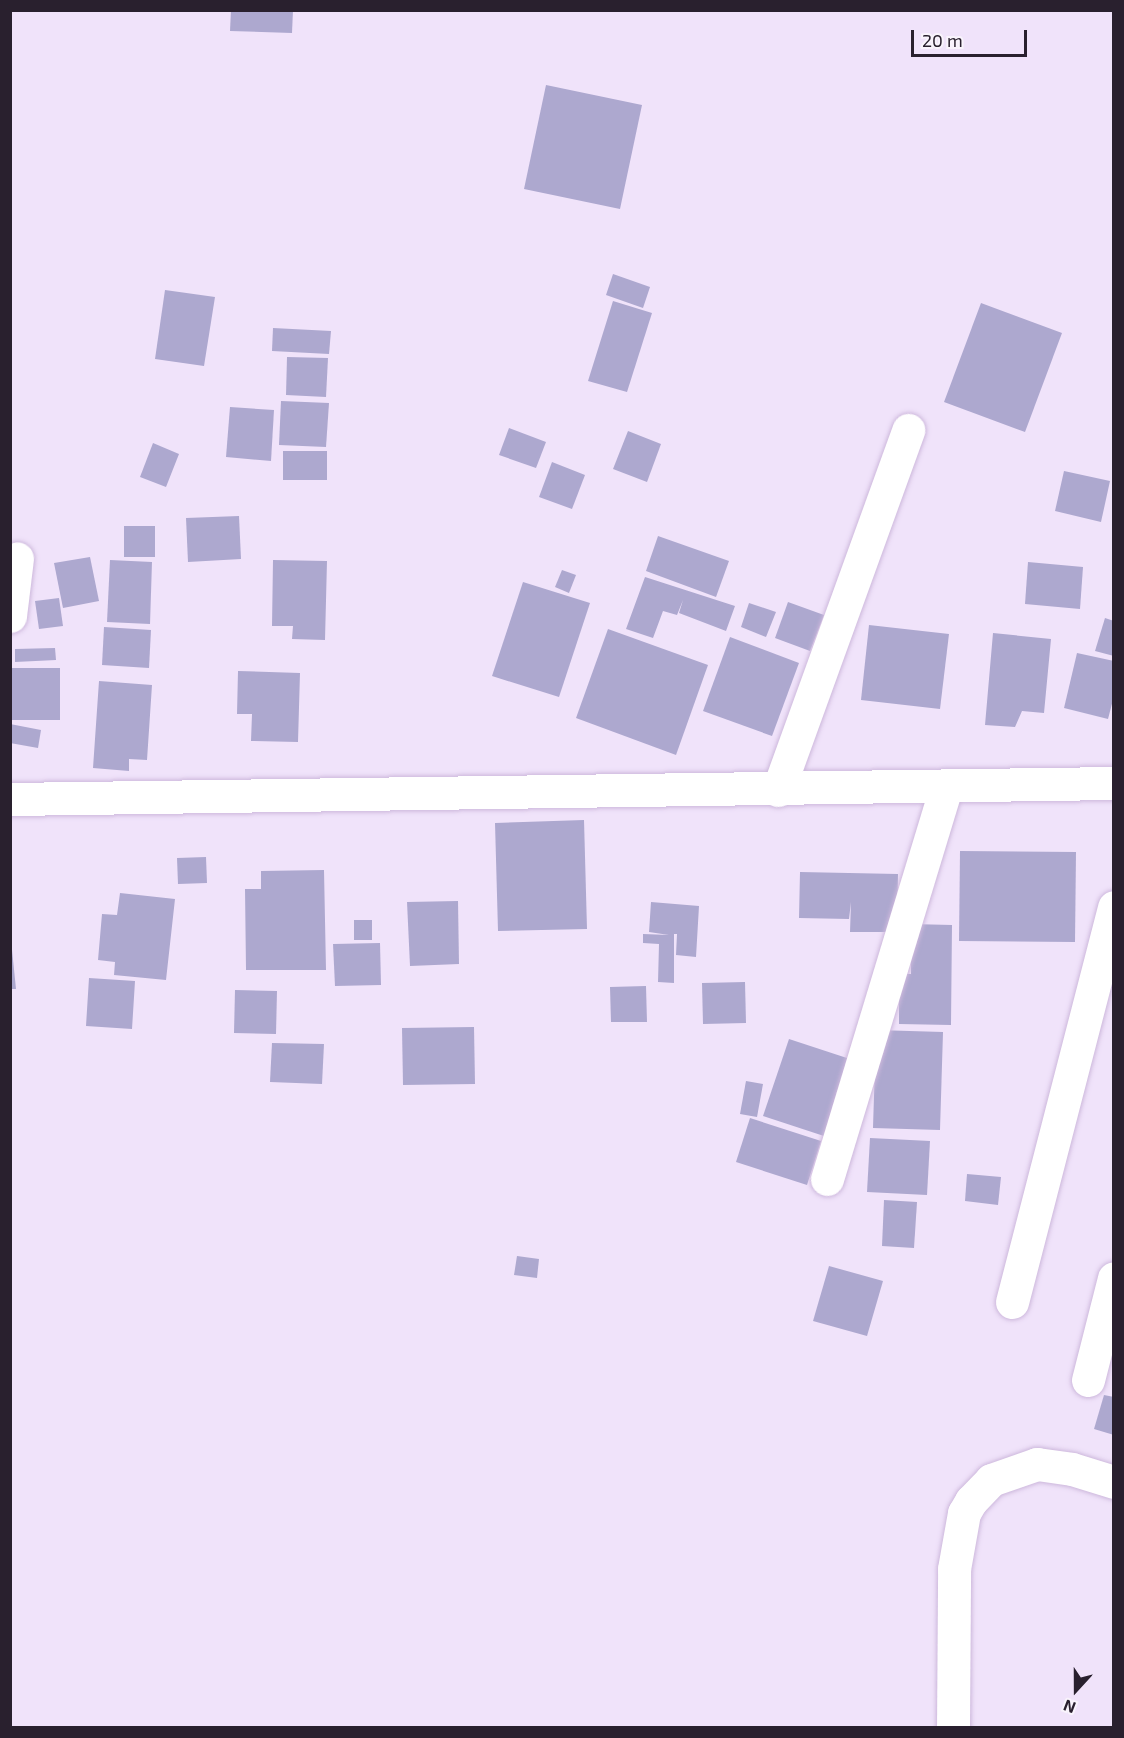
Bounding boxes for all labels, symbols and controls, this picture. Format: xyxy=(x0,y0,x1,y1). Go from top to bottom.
scale bar xyxy=(914,18,1030,56)
text: 20 m xyxy=(922,29,963,51)
north arrow xyxy=(1046,1660,1106,1720)
text: N xyxy=(1061,1696,1078,1718)

